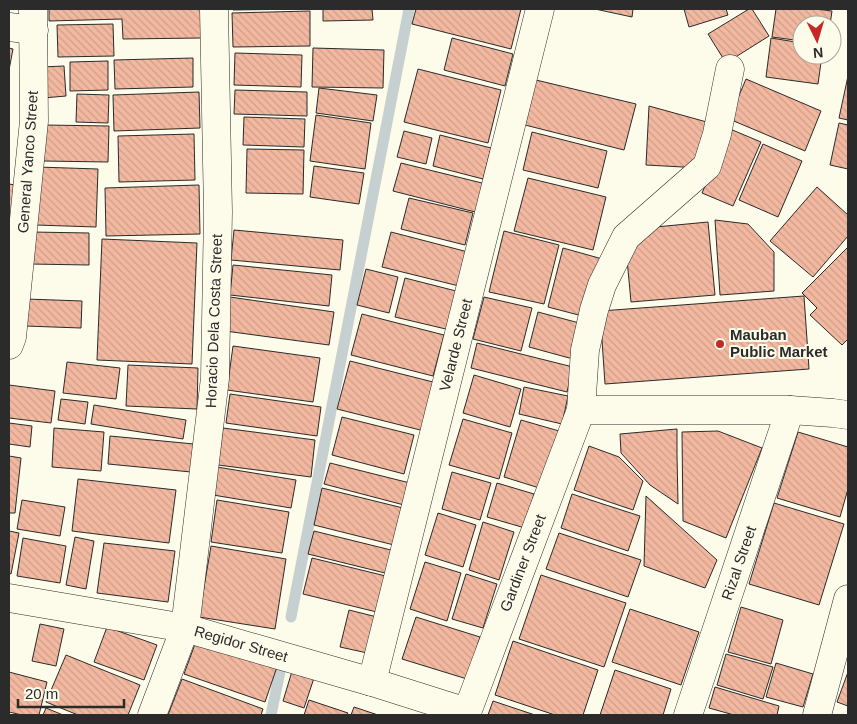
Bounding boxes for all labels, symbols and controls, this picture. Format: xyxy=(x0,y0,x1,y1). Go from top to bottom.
north arrow xyxy=(792,15,842,65)
text: N xyxy=(812,45,824,61)
street label: General Yanco Street xyxy=(14,89,41,234)
street label: Horacio Dela Costa Street xyxy=(202,233,225,408)
street label: Velarde Street xyxy=(436,296,475,393)
place label: Mauban Public Market xyxy=(730,326,828,360)
marker: Mauban Public Market xyxy=(714,338,726,350)
street label: Gardiner Street xyxy=(496,511,549,614)
street label: Rizal Street xyxy=(718,523,759,602)
street label: Regidor Street xyxy=(192,622,291,665)
scale bar xyxy=(18,676,124,708)
text: 20 m xyxy=(25,685,58,702)

